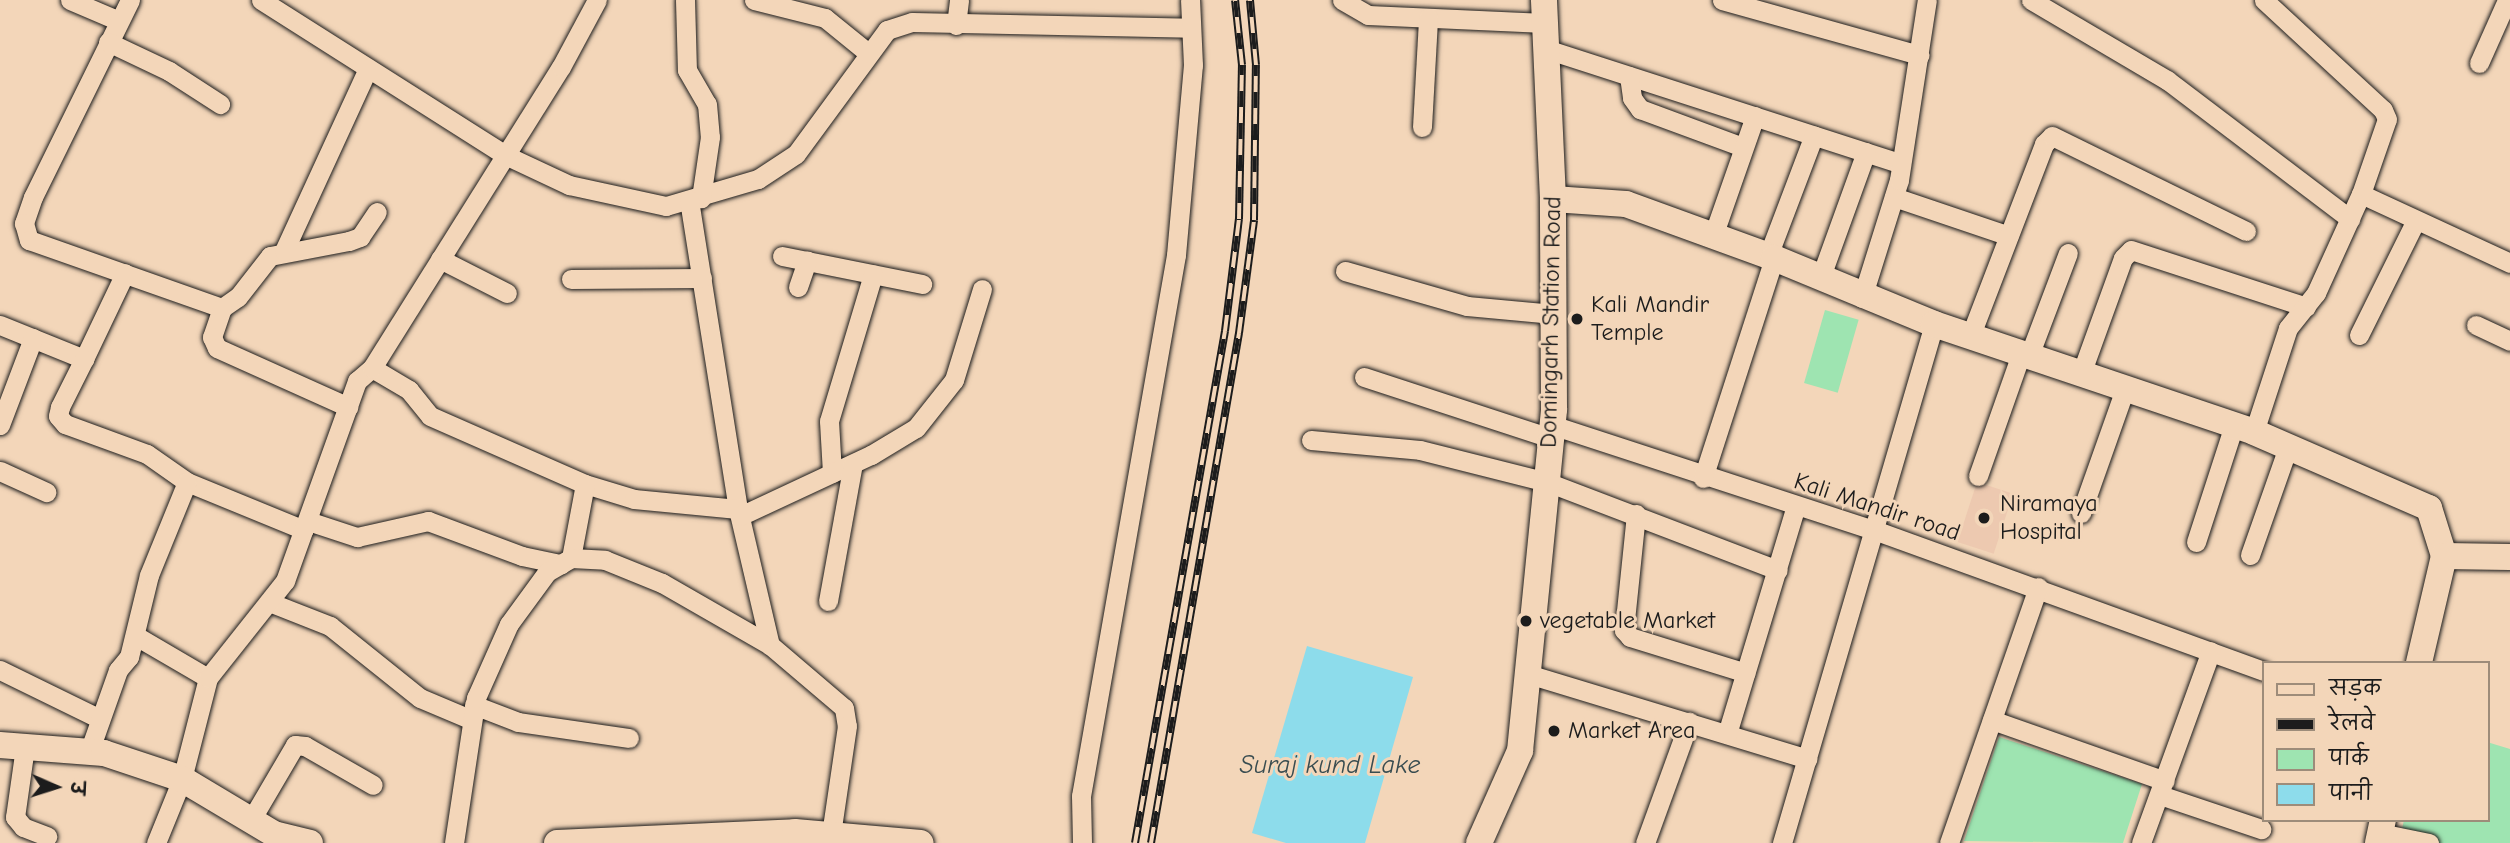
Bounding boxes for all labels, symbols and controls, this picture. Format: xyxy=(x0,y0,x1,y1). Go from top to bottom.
street label: Domingarh Station Road xyxy=(1534,196,1568,448)
place label: Kali Mandir Temple xyxy=(1591,291,1709,347)
marker: Kali Mandir Temple xyxy=(1569,311,1585,327)
street label: Kali Mandir road xyxy=(1790,467,1964,547)
place label: Niramaya Hospital xyxy=(2000,490,2098,546)
marker: Niramaya Hospital xyxy=(1974,508,1994,528)
place label: vegetable Market xyxy=(1540,607,1715,635)
marker: vegetable Market xyxy=(1518,613,1534,629)
legend xyxy=(2262,661,2489,822)
text: सड़क xyxy=(2329,676,2381,700)
text: रेलवे xyxy=(2329,711,2375,735)
place label: Market Area xyxy=(1568,717,1695,745)
marker: Market Area xyxy=(1546,723,1562,739)
text: पार्क xyxy=(2329,746,2369,770)
water label: Suraj kund Lake xyxy=(1239,750,1421,782)
north arrow xyxy=(21,752,91,822)
text: उ xyxy=(66,781,88,795)
text: पानी xyxy=(2329,781,2372,805)

